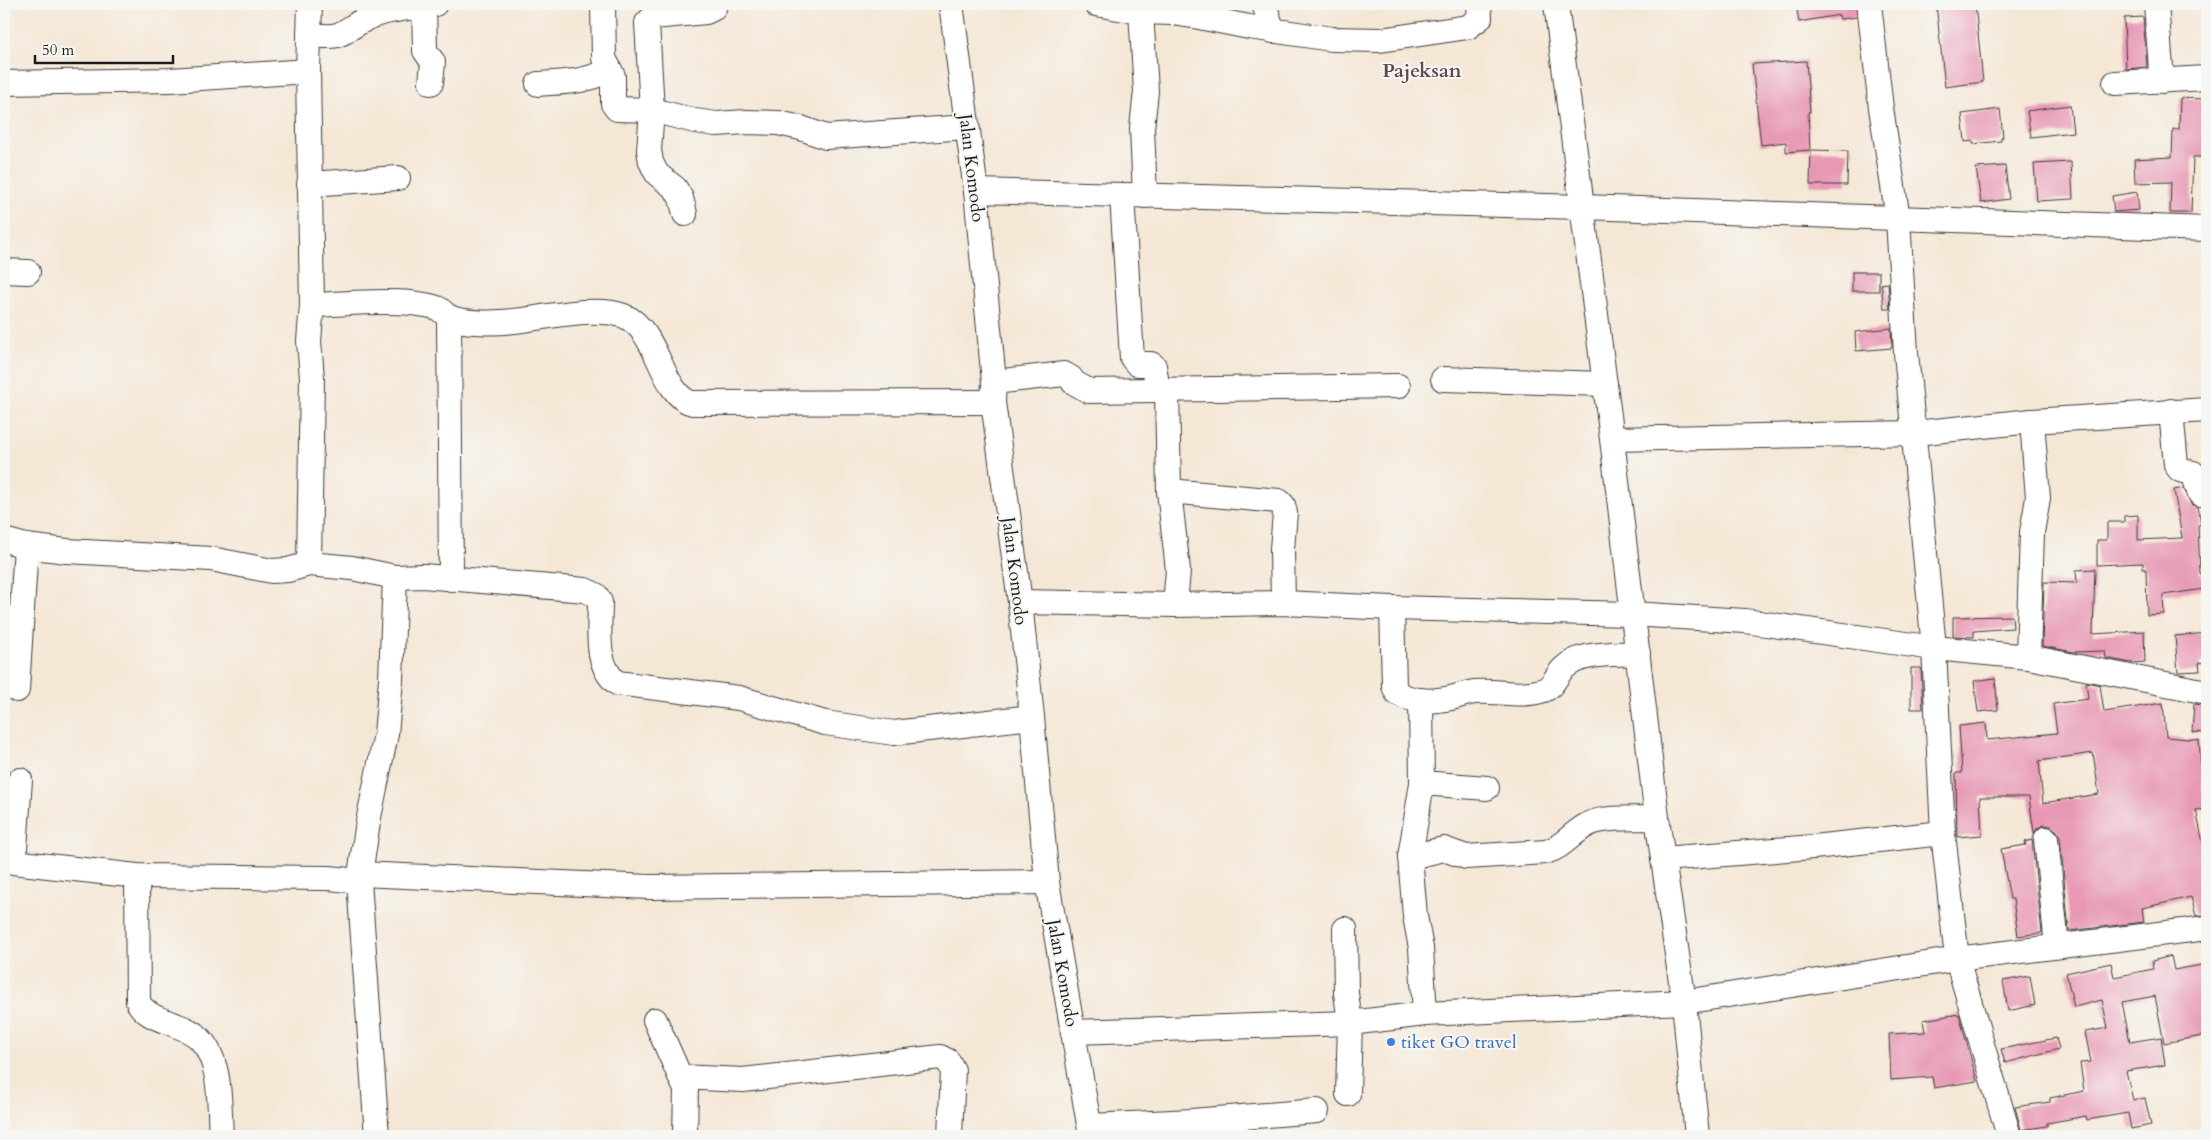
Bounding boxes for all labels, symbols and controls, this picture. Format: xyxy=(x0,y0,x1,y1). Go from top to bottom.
scale bar xyxy=(35,32,172,64)
text: 50 m xyxy=(42,40,74,60)
district label: Pajeksan xyxy=(1382,57,1462,84)
street label: Jalan Komodo xyxy=(952,110,991,224)
street label: Jalan Komodo xyxy=(995,513,1034,627)
street label: Jalan Komodo xyxy=(1040,914,1084,1029)
place label: tiket GO travel xyxy=(1401,1030,1517,1055)
marker: tiket GO travel xyxy=(1385,1036,1397,1048)

